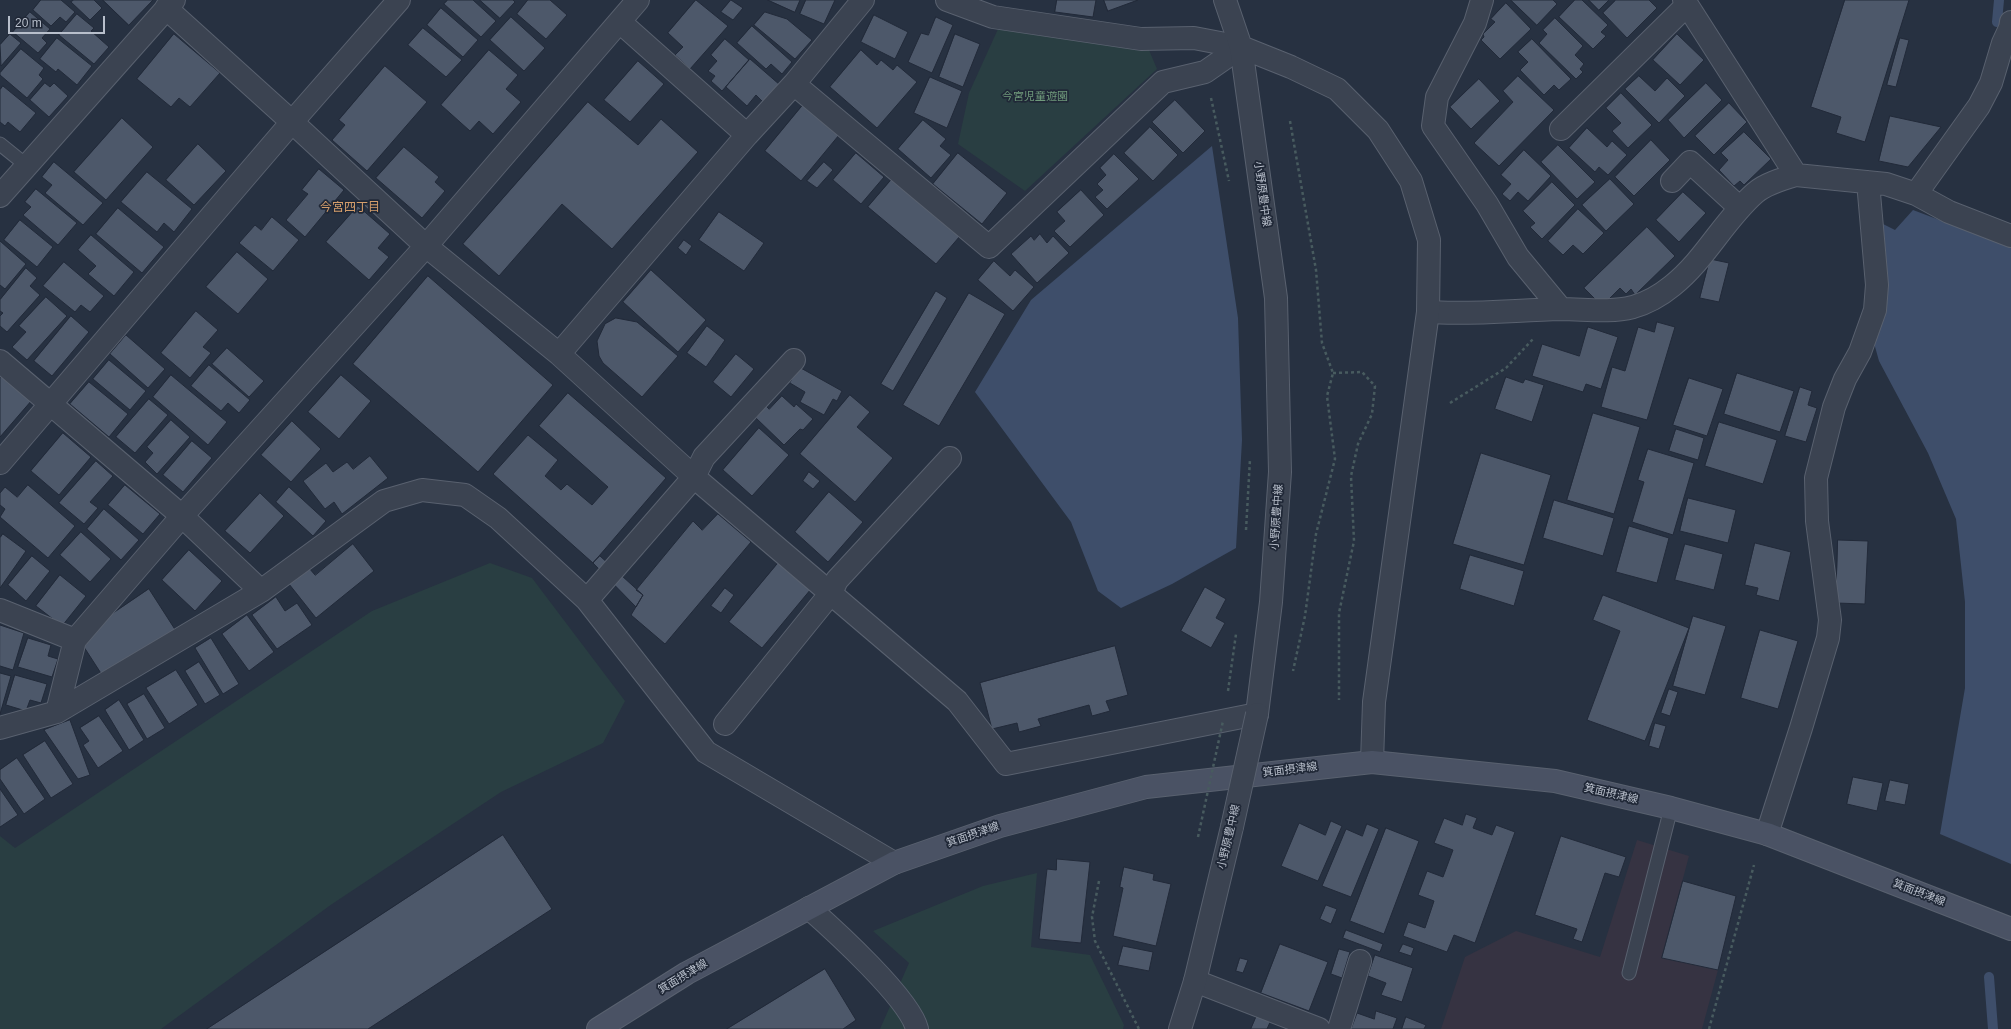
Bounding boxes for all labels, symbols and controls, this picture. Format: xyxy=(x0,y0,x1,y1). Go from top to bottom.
scale bar xyxy=(10,8,107,34)
text: 20 m xyxy=(15,16,42,30)
park label: 今宮児童遊園 xyxy=(1002,90,1068,104)
street label: 小野原豊中線 xyxy=(1251,160,1273,228)
district label: 今宮四丁目 xyxy=(320,201,380,215)
street label: 小野原豊中線 xyxy=(1268,484,1286,550)
street label: 箕面摂津線 xyxy=(1262,760,1318,780)
street label: 箕面摂津線 xyxy=(1583,781,1639,807)
street label: 小野原豊中線 xyxy=(1215,803,1243,871)
street label: 箕面摂津線 xyxy=(945,820,1001,850)
street label: 箕面摂津線 xyxy=(1891,877,1947,909)
street label: 箕面摂津線 xyxy=(656,957,710,997)

